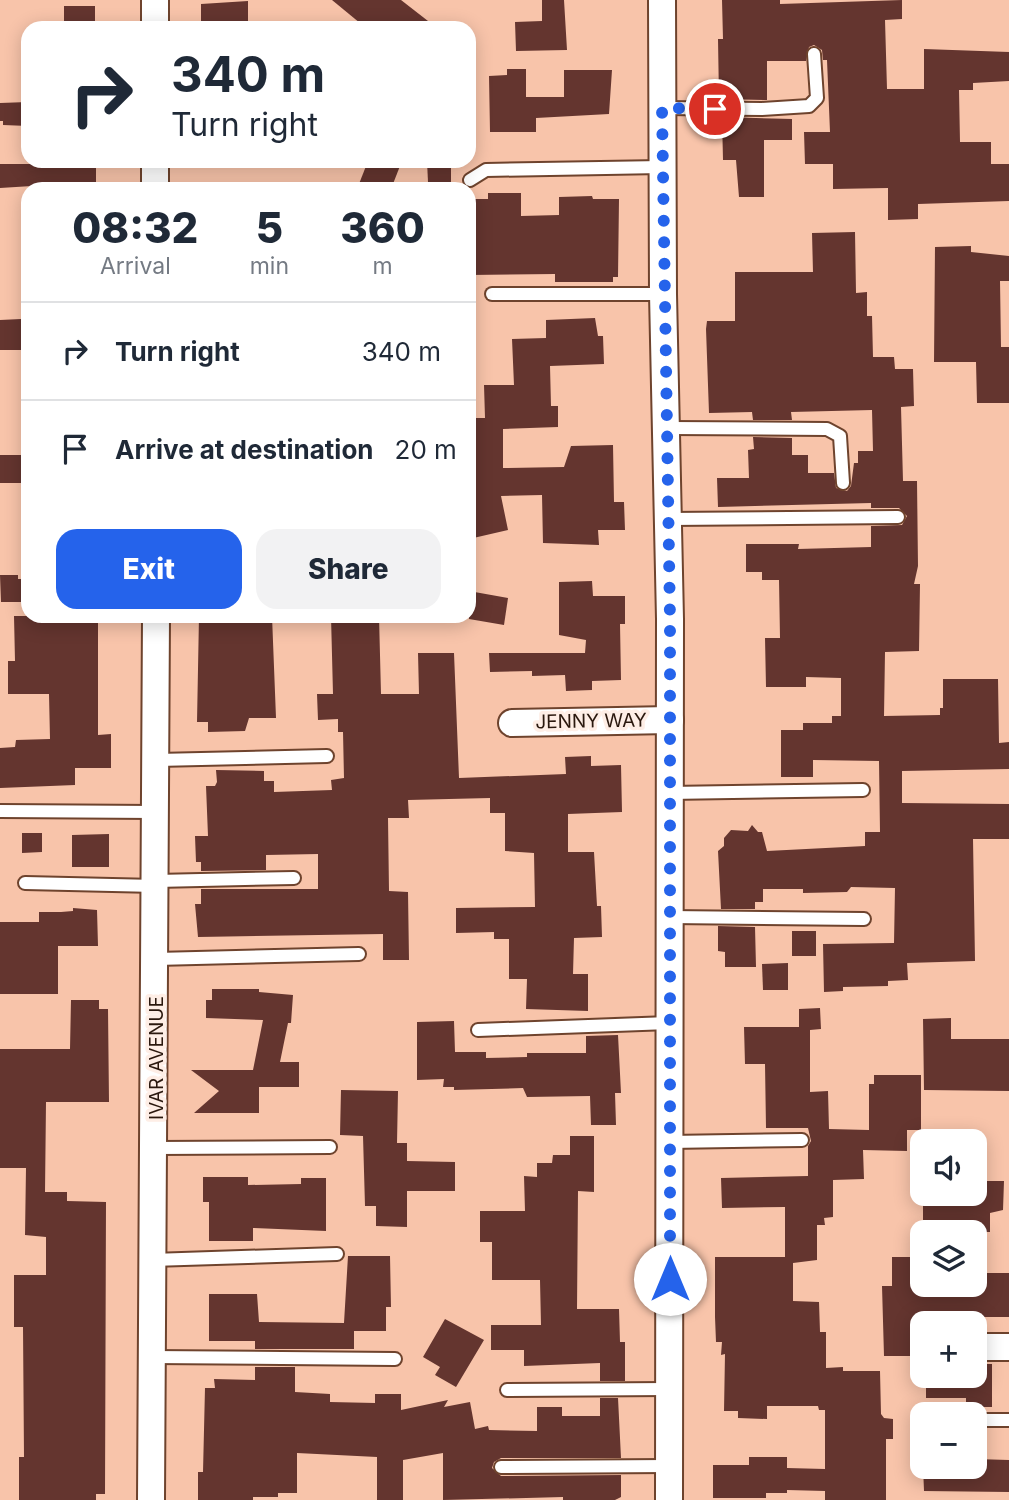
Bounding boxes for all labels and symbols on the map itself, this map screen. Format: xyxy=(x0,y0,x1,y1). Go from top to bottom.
pin xyxy=(685,79,745,139)
street label: JENNY WAY xyxy=(535,709,647,733)
street label: IVAR AVENUE xyxy=(145,996,168,1120)
position arrow xyxy=(633,1242,707,1316)

